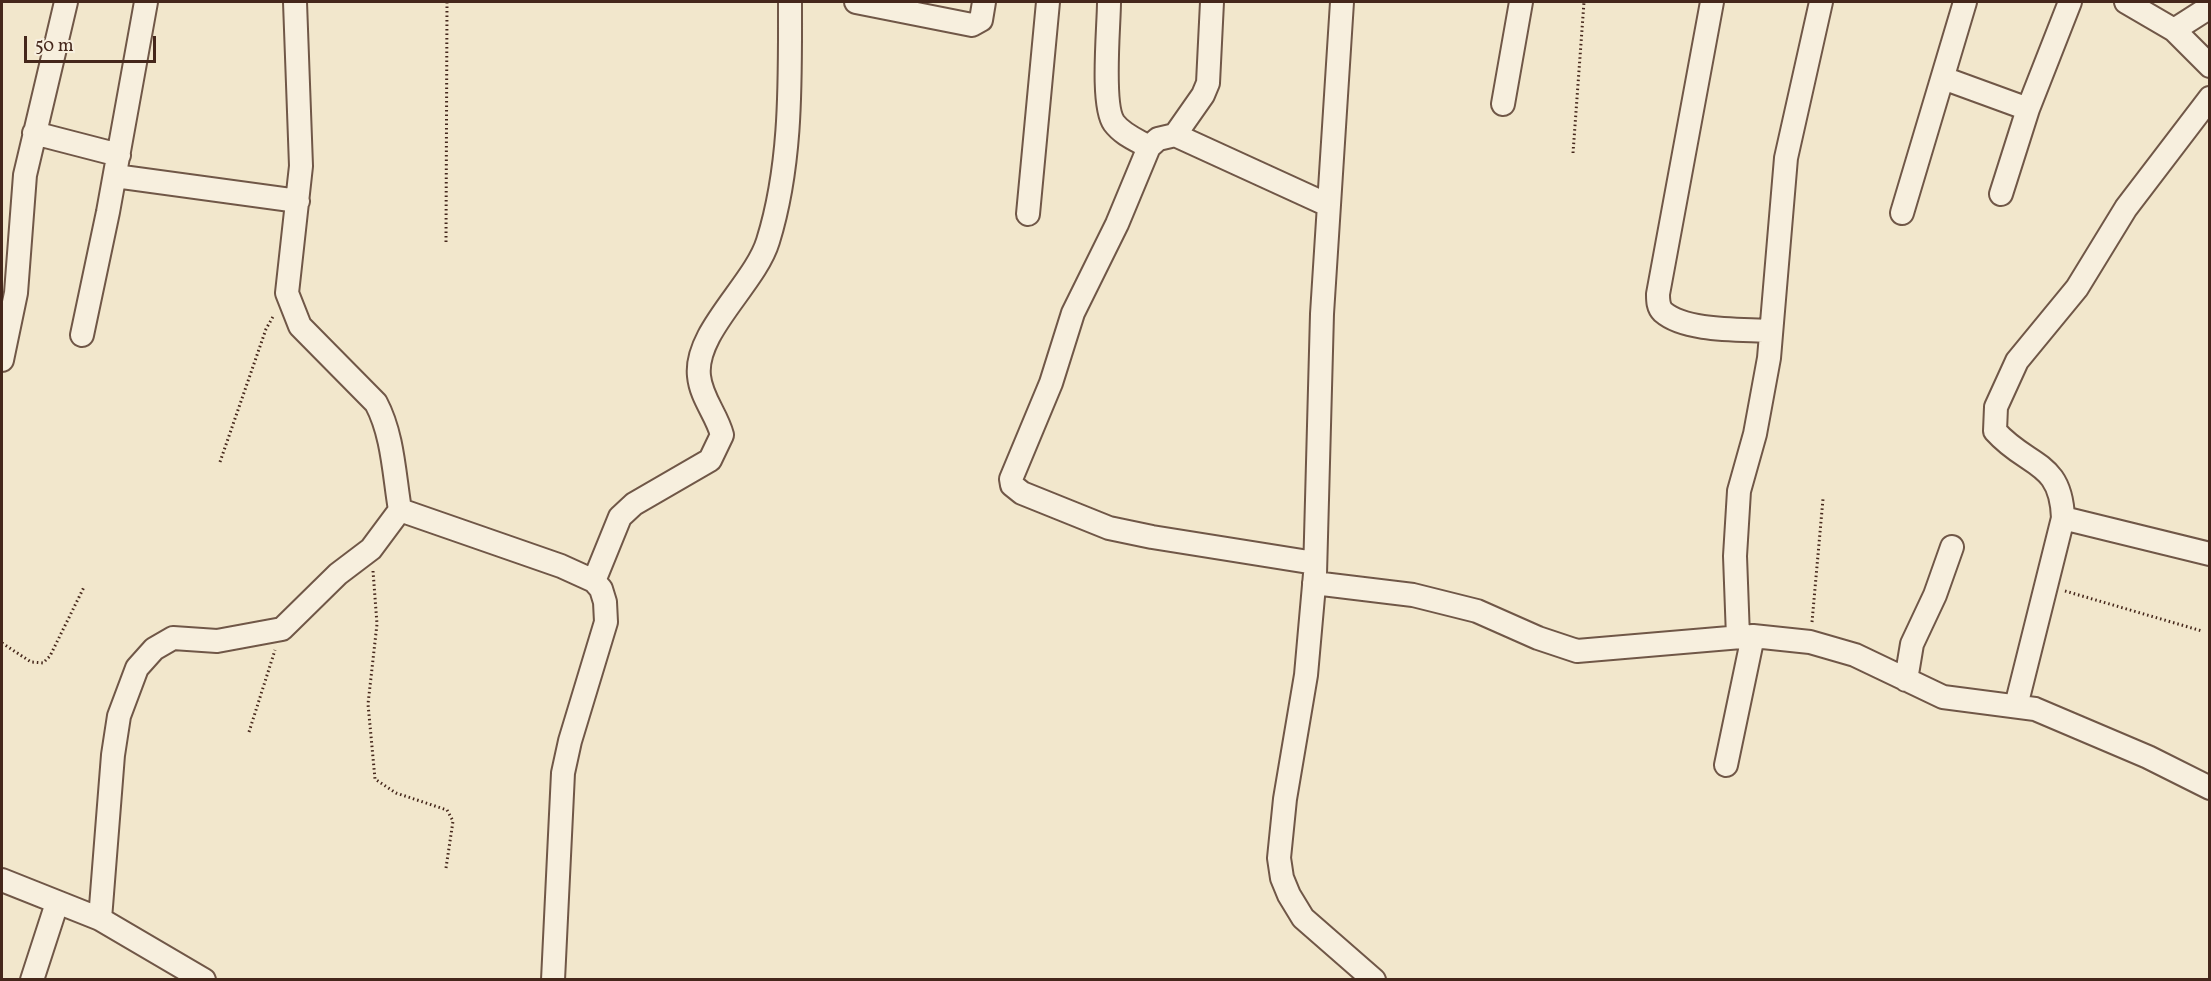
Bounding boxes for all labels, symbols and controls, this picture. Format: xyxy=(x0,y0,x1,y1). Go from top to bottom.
scale bar xyxy=(27,24,159,62)
text: 50 m xyxy=(35,34,74,59)

